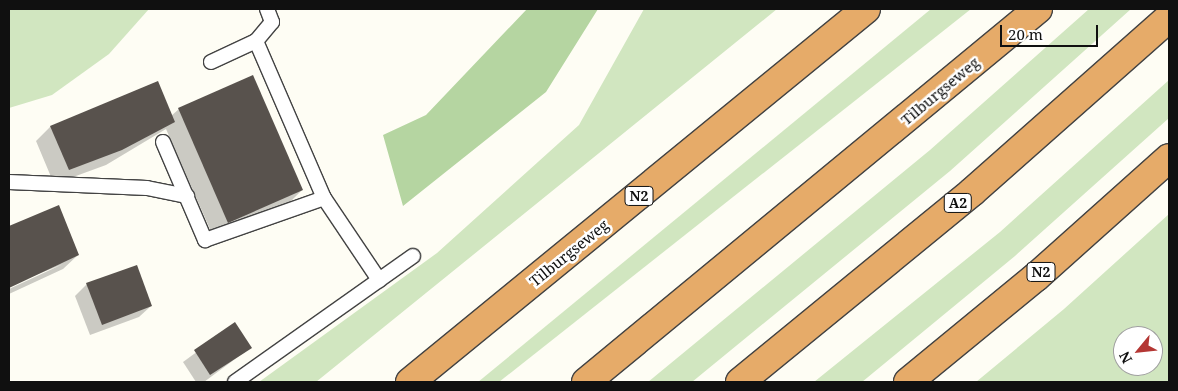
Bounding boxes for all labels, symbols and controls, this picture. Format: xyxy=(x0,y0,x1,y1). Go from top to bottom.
scale bar xyxy=(1003,15,1100,47)
text: 20 m xyxy=(1008,24,1043,44)
street label: Tilburgseweg xyxy=(897,53,983,129)
road number: N2 xyxy=(624,185,654,208)
road number: A2 xyxy=(943,192,973,214)
street label: Tilburgseweg xyxy=(526,216,612,290)
road number: N2 xyxy=(1026,260,1056,284)
north arrow xyxy=(1113,326,1163,376)
text: N xyxy=(1114,348,1136,367)

